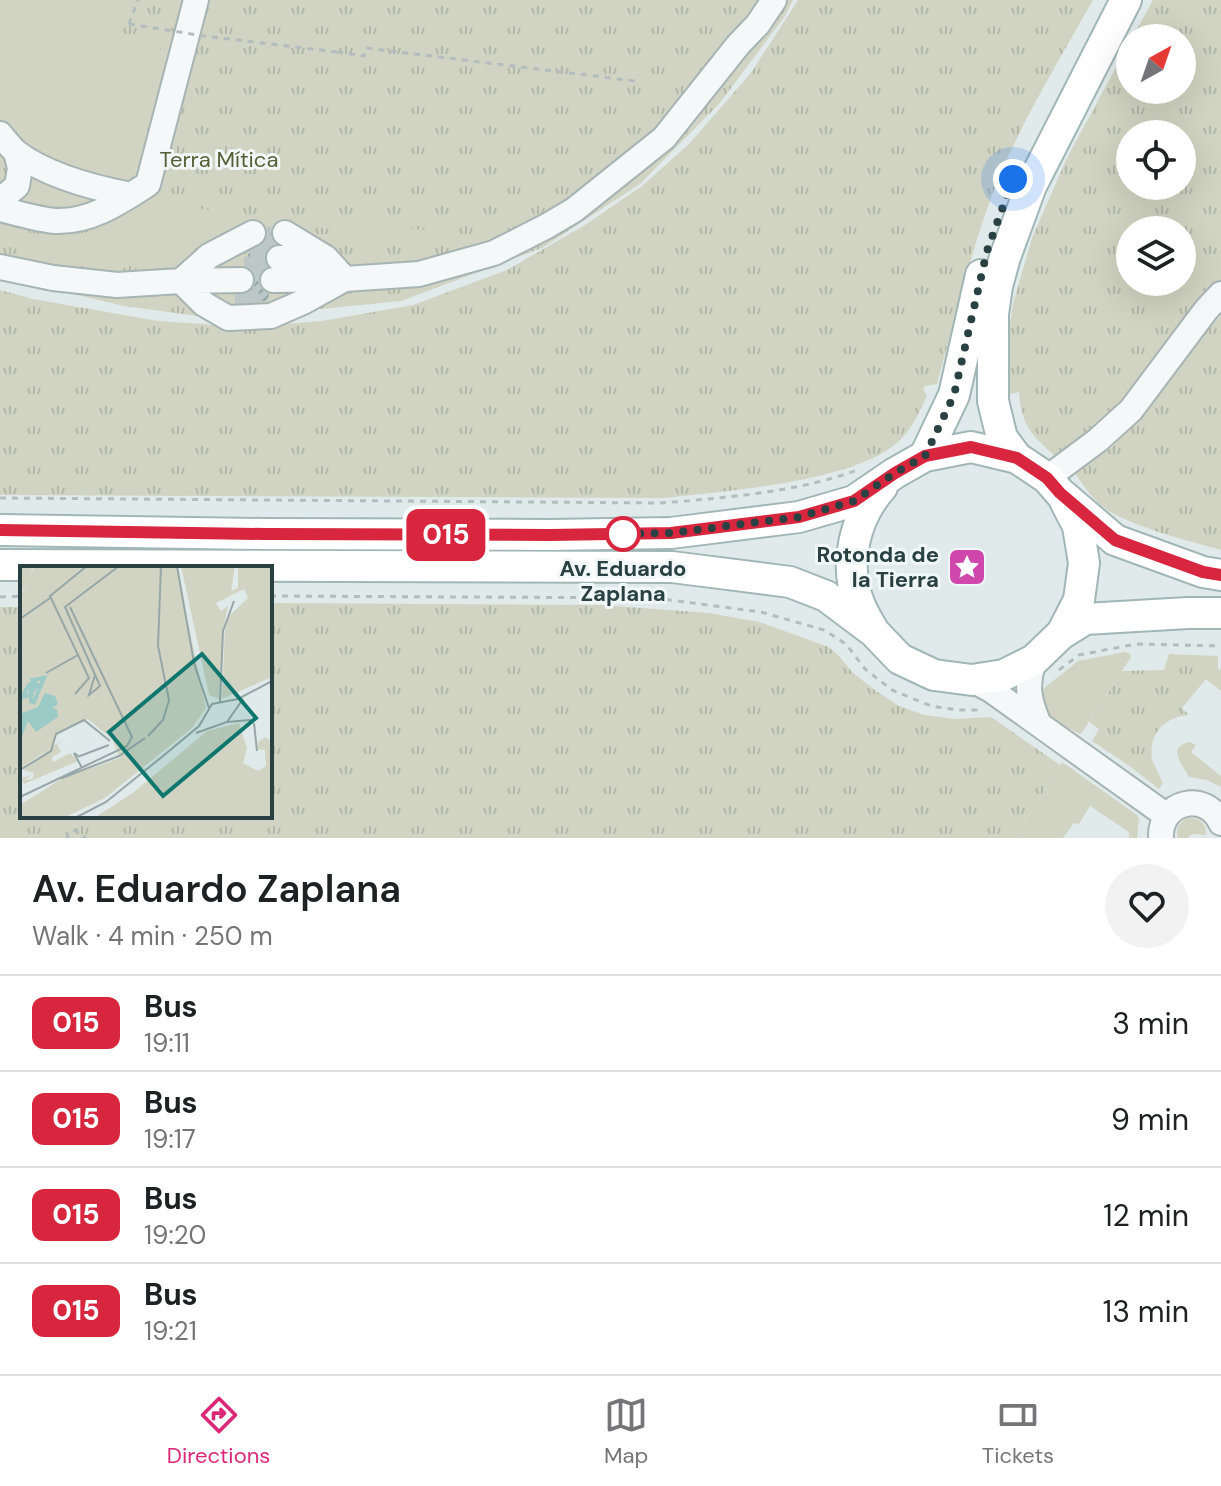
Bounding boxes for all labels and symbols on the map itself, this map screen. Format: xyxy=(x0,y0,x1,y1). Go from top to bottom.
north arrow xyxy=(1116,24,1196,104)
park label: Terra Mítica xyxy=(160,145,278,174)
your location xyxy=(993,159,1033,199)
line badge: 015 xyxy=(400,509,492,561)
marker: Av. Eduardo Zaplana xyxy=(606,517,640,551)
place label: Rotonda de la Tierra xyxy=(816,540,939,594)
place icon: Rotonda de la Tierra xyxy=(946,546,988,588)
place label: Av. Eduardo Zaplana xyxy=(560,554,686,608)
inset map xyxy=(20,566,272,818)

